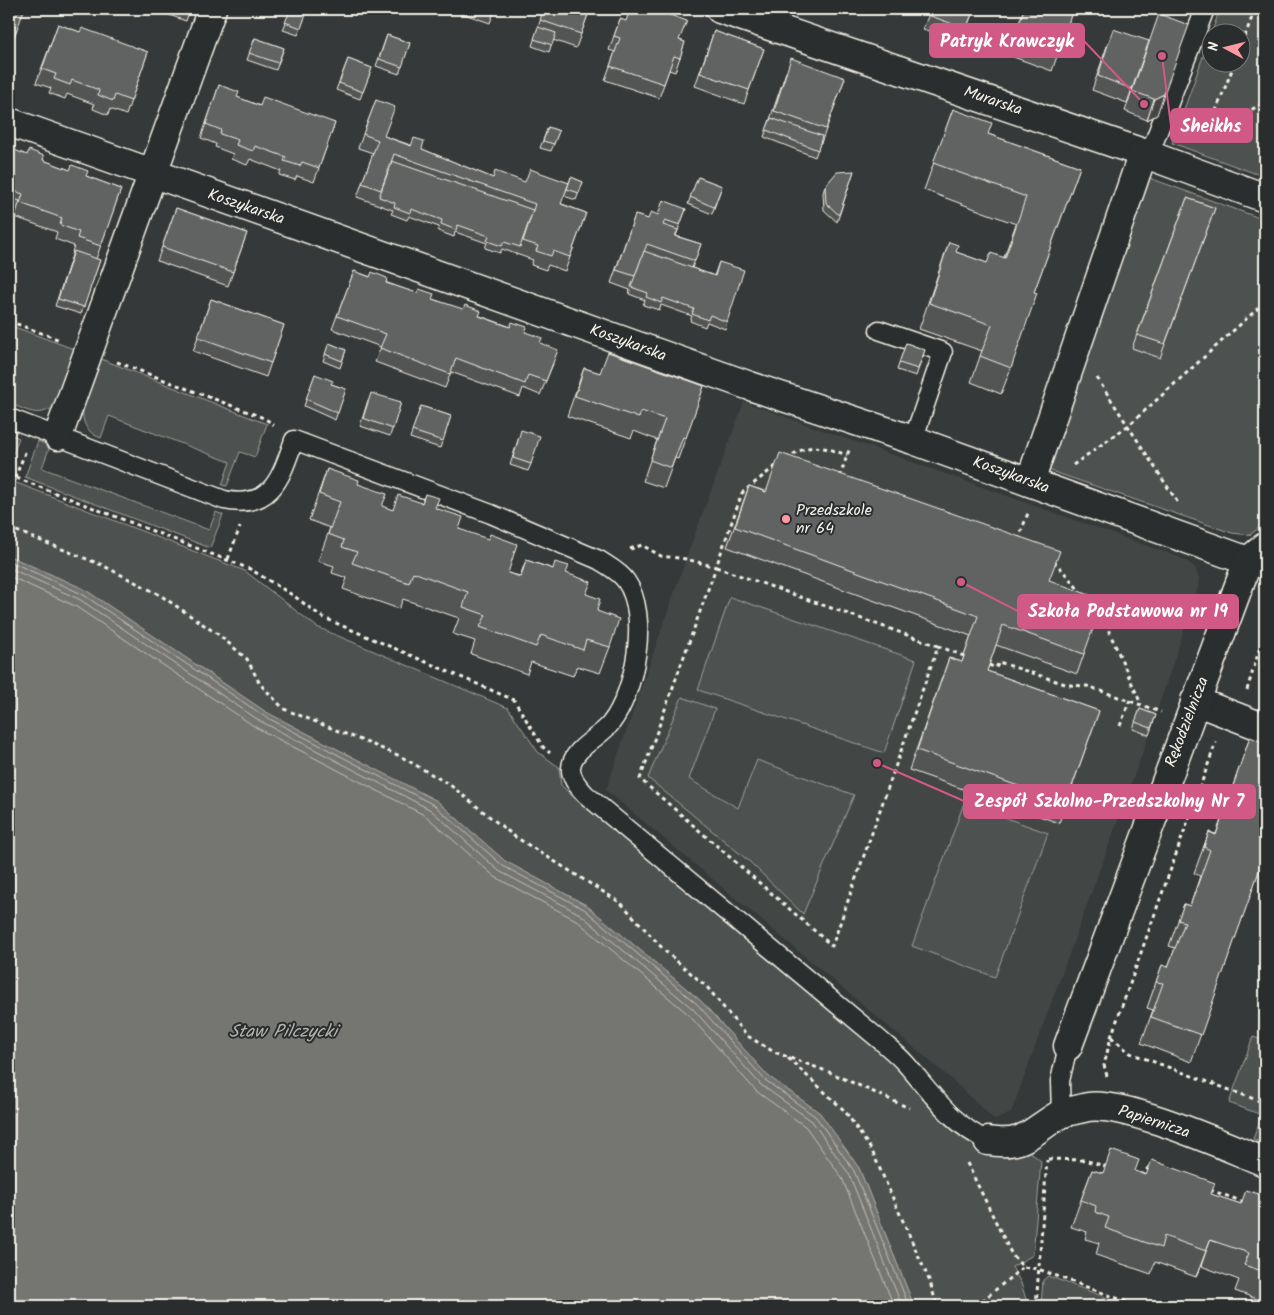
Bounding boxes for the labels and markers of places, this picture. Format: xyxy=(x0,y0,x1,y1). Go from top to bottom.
callout: Patryk Krawczyk xyxy=(930,24,1084,57)
callout: Sheikhs xyxy=(1171,109,1252,142)
place label: Przedszkole nr 64 xyxy=(796,498,872,541)
marker: Przedszkole nr 64 xyxy=(780,513,792,525)
callout: Szkoła Podstawowa nr 19 xyxy=(1018,595,1238,628)
callout: Zespół Szkolno-Przedszkolny Nr 7 xyxy=(964,785,1255,818)

